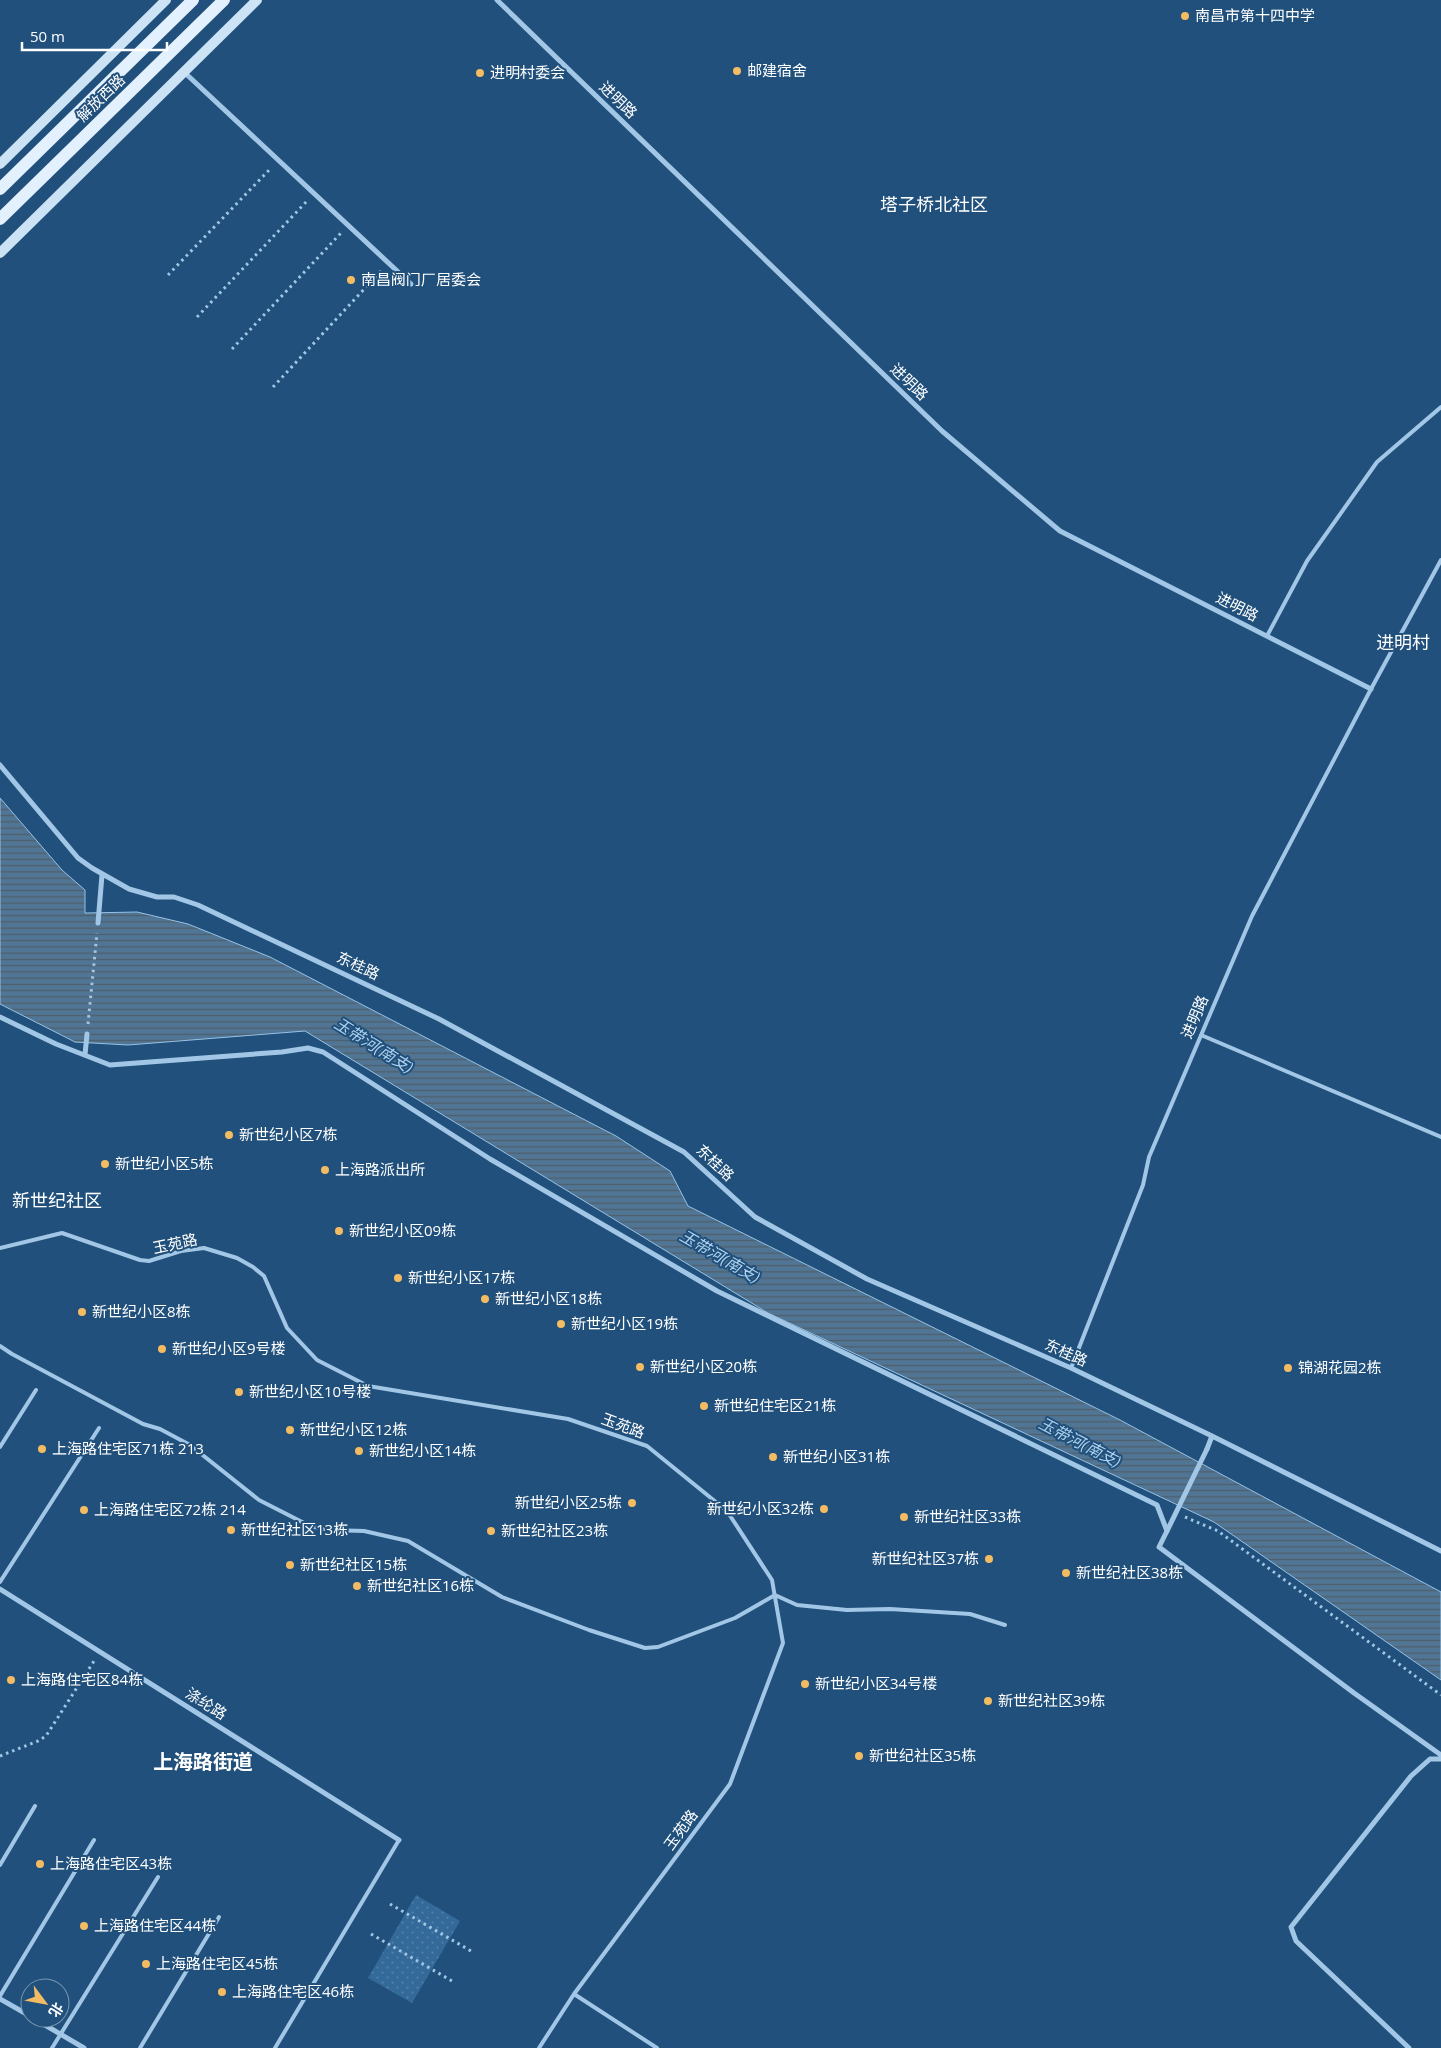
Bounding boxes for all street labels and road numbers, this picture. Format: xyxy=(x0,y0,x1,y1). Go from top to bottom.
street label: 解放西路 xyxy=(72,69,129,125)
street label: 进明路 xyxy=(596,76,642,122)
street label: 进明路 xyxy=(887,358,933,404)
street label: 进明路 xyxy=(1213,587,1262,625)
street label: 东桂路 xyxy=(334,947,383,984)
street label: 进明路 xyxy=(1176,992,1212,1041)
street label: 东桂路 xyxy=(692,1140,739,1185)
street label: 玉苑路 xyxy=(151,1229,199,1257)
street label: 东桂路 xyxy=(1042,1334,1091,1370)
street label: 玉苑路 xyxy=(599,1408,648,1442)
street label: 涤纶路 xyxy=(182,1683,231,1724)
street label: 玉苑路 xyxy=(659,1805,702,1853)

